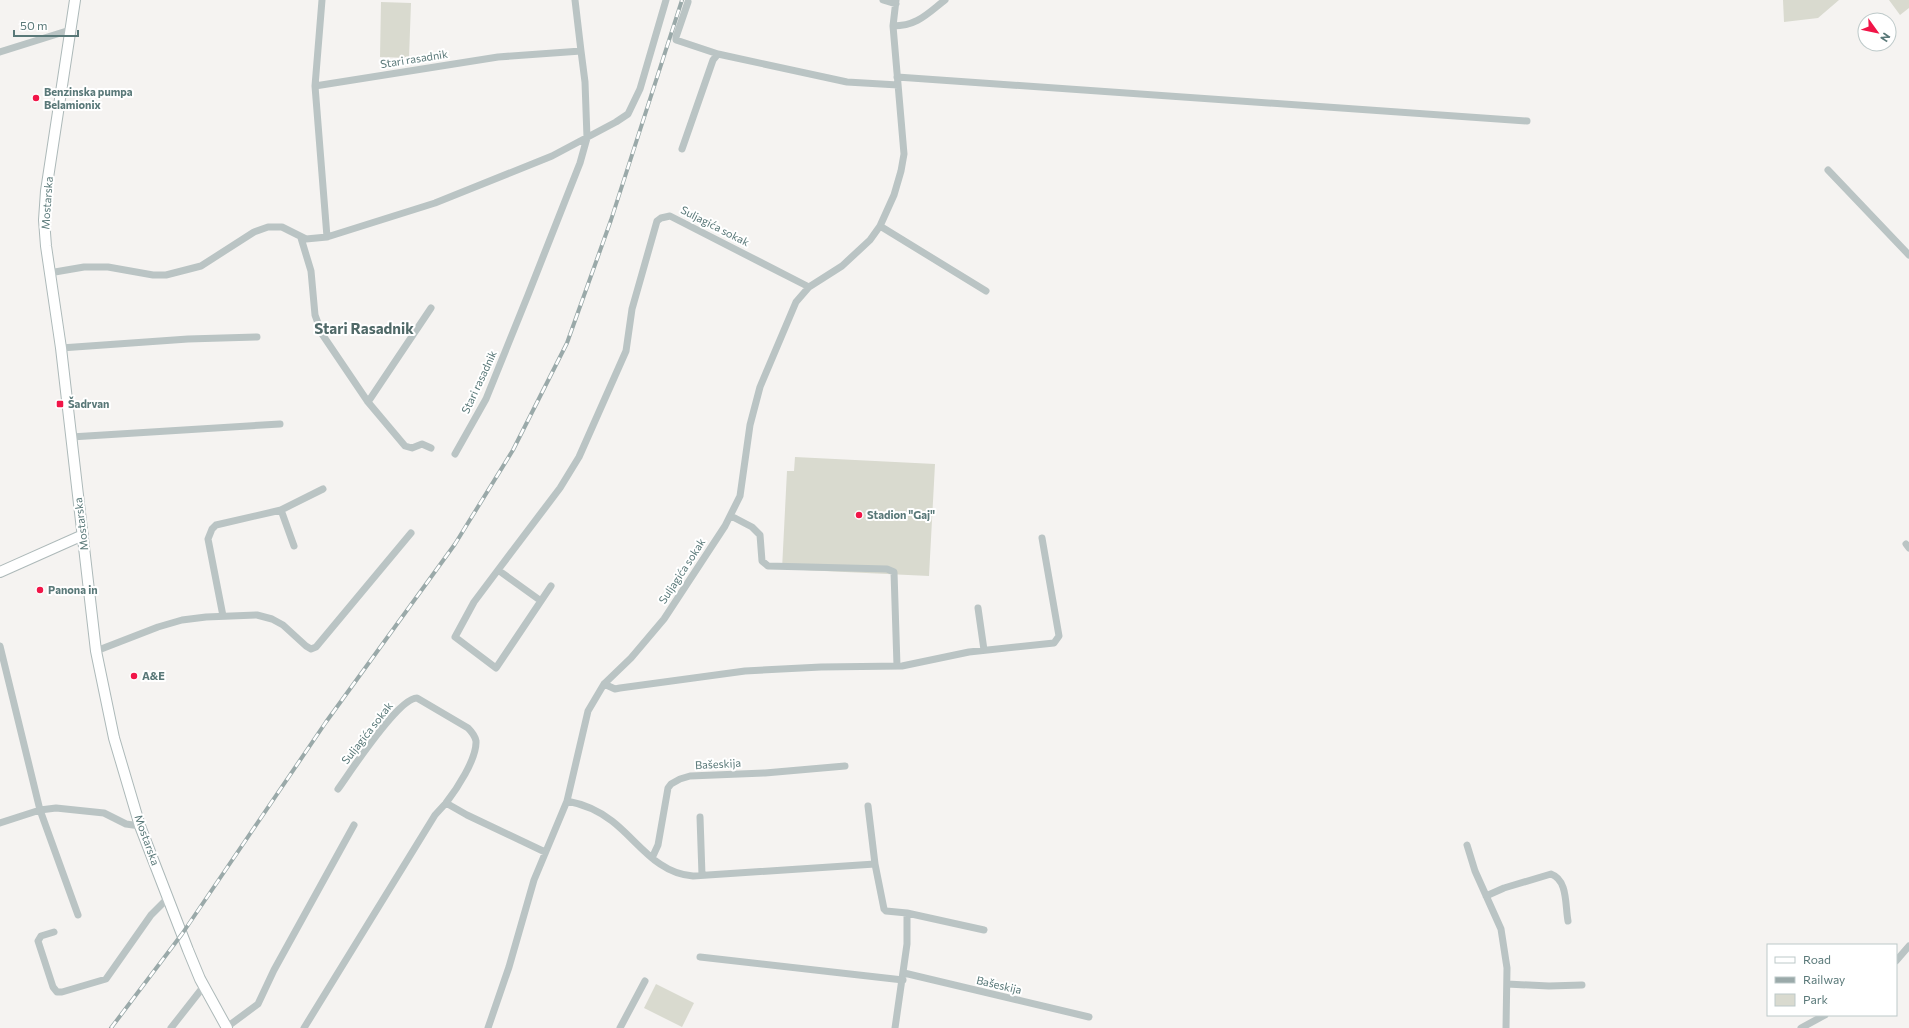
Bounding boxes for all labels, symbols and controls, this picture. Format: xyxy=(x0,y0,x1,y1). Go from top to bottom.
scale bar xyxy=(14,12,78,38)
north arrow xyxy=(1857,12,1897,52)
text: 50 m xyxy=(20,18,48,32)
text: N xyxy=(1878,31,1894,45)
street label: Stari rasadnik xyxy=(379,47,449,70)
place label: Benzinska pumpa Belamionix xyxy=(44,85,133,111)
marker: Benzinska pumpa Belamionix xyxy=(31,93,41,103)
street label: Mostarska xyxy=(38,176,55,230)
street label: Suljagića sokak xyxy=(679,203,752,248)
district label: Stari Rasadnik xyxy=(314,319,414,337)
street label: Stari rasadnik xyxy=(458,348,499,415)
place label: Šadrvan xyxy=(68,396,109,410)
marker: Šadrvan xyxy=(55,399,65,409)
street label: Mostarska xyxy=(71,497,90,551)
place label: Stadion "Gaj" xyxy=(867,508,935,521)
marker: Stadion "Gaj" xyxy=(854,510,864,520)
street label: Suljagića sokak xyxy=(656,536,708,606)
place label: Panona in xyxy=(48,583,98,596)
marker: Panona in xyxy=(35,585,45,595)
place label: A&E xyxy=(142,669,165,682)
marker: A&E xyxy=(129,671,139,681)
street label: Suljagića sokak xyxy=(338,699,395,766)
street label: Bašeskija xyxy=(695,756,741,771)
street label: Mostarska xyxy=(132,813,163,867)
legend xyxy=(1767,944,1897,1016)
text: Road xyxy=(1803,952,1831,966)
text: Railway xyxy=(1803,972,1845,986)
street label: Bašeskija xyxy=(975,973,1023,996)
text: Park xyxy=(1803,992,1829,1006)

